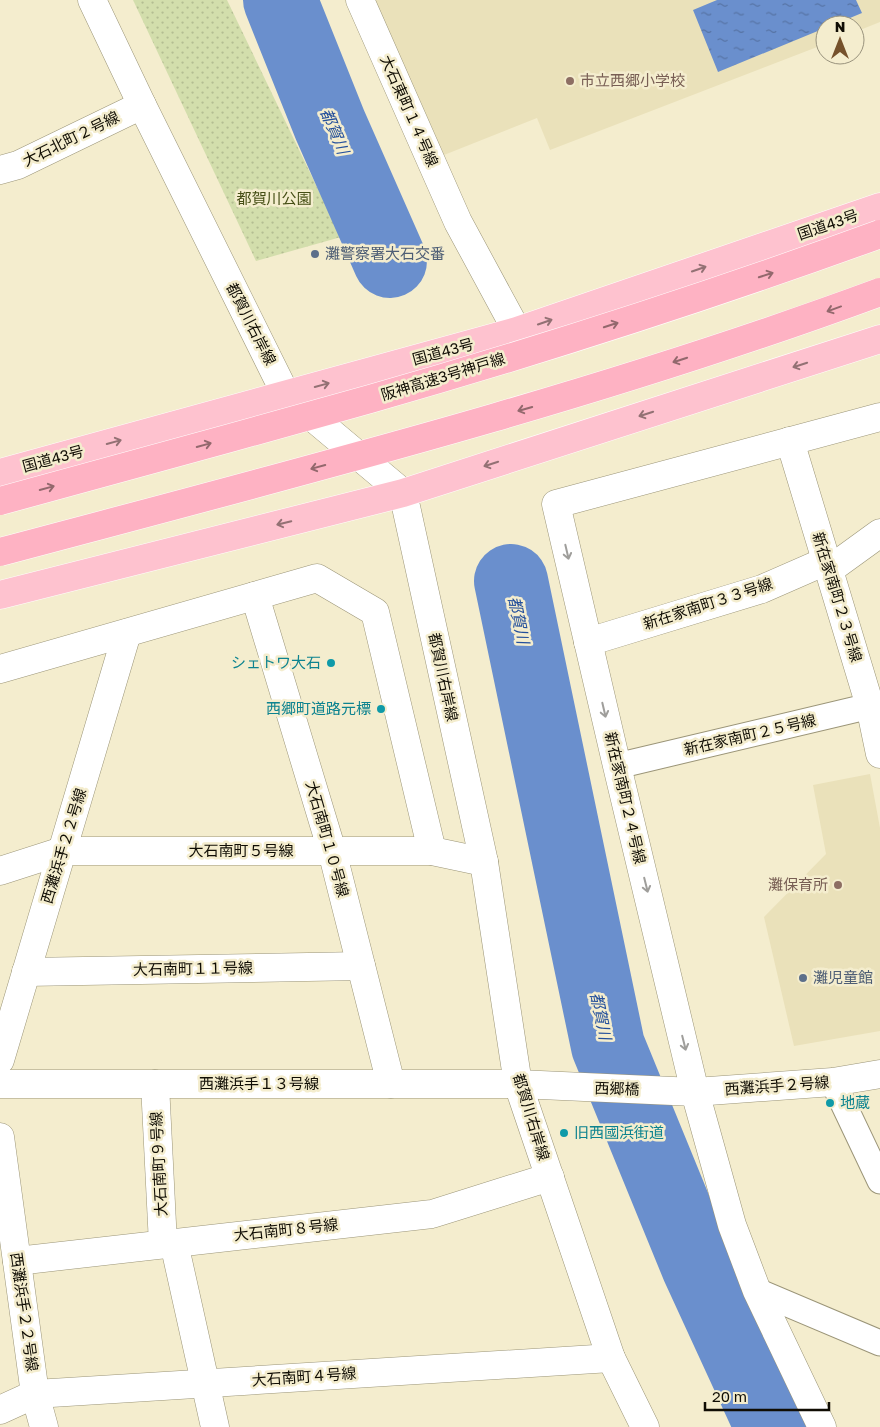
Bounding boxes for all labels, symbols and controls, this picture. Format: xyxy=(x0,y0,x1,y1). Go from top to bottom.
north arrow xyxy=(815,15,865,65)
text: N xyxy=(835,18,845,35)
street label: 大石東町１４号線 xyxy=(377,52,443,169)
place label: 市立西郷小学校 xyxy=(580,71,685,89)
marker: 市立西郷小学校 xyxy=(564,75,576,87)
water label: 都賀川 xyxy=(316,105,354,159)
street label: 大石北町２号線 xyxy=(19,107,122,169)
park label: 都賀川公園 xyxy=(236,189,312,207)
street label: 国道43号 xyxy=(795,205,860,243)
place label: 灘警察署大石交番 xyxy=(325,244,445,262)
marker: 灘警察署大石交番 xyxy=(309,248,321,260)
one-way arrow xyxy=(691,264,706,273)
one-way arrow xyxy=(757,269,773,279)
street label: 都賀川右岸線 xyxy=(223,279,280,368)
one-way arrow xyxy=(827,305,842,314)
one-way arrow xyxy=(537,316,553,326)
one-way arrow xyxy=(603,320,619,330)
street label: 国道43号 xyxy=(410,334,475,368)
street label: 阪神高速3号神戸線 xyxy=(378,349,507,403)
one-way arrow xyxy=(673,356,688,365)
one-way arrow xyxy=(793,360,809,370)
one-way arrow xyxy=(313,380,329,389)
one-way arrow xyxy=(517,404,533,414)
one-way arrow xyxy=(638,410,654,420)
one-way arrow xyxy=(106,437,122,446)
one-way arrow xyxy=(195,440,211,449)
street label: 国道43号 xyxy=(20,441,85,475)
one-way arrow xyxy=(483,460,499,470)
one-way arrow xyxy=(310,463,326,472)
one-way arrow xyxy=(39,483,55,492)
one-way arrow xyxy=(277,519,293,528)
street label: 新在家南町２３号線 xyxy=(810,530,866,664)
one-way arrow xyxy=(563,543,572,559)
street label: 新在家南町３３号線 xyxy=(641,574,775,632)
water label: 都賀川 xyxy=(504,594,534,648)
street label: 都賀川右岸線 xyxy=(426,631,462,723)
place label: シェトワ大石 xyxy=(231,653,321,671)
marker: シェトワ大石 xyxy=(325,657,337,669)
place label: 西郷町道路元標 xyxy=(266,699,371,717)
one-way arrow xyxy=(600,702,609,718)
marker: 西郷町道路元標 xyxy=(375,703,387,715)
street label: 新在家南町２５号線 xyxy=(682,710,818,758)
street label: 新在家南町２４号線 xyxy=(602,730,650,866)
street label: 大石南町１０号線 xyxy=(303,779,353,899)
street label: 西灘浜手２２号線 xyxy=(37,786,89,906)
street label: 大石南町５号線 xyxy=(188,841,294,859)
place label: 灘保育所 xyxy=(768,875,828,893)
one-way arrow xyxy=(642,877,651,893)
marker: 灘保育所 xyxy=(832,879,844,891)
street label: 大石南町１１号線 xyxy=(133,958,253,978)
place label: 灘児童館 xyxy=(813,968,873,986)
marker: 灘児童館 xyxy=(797,972,809,984)
water label: 都賀川 xyxy=(586,990,616,1044)
one-way arrow xyxy=(680,1035,689,1051)
street label: 都賀川右岸線 xyxy=(510,1071,554,1162)
street label: 西灘浜手２号線 xyxy=(724,1072,830,1098)
street label: 西灘浜手１３号線 xyxy=(199,1074,319,1092)
street label: 西郷橋 xyxy=(594,1078,640,1098)
place label: 地蔵 xyxy=(840,1093,870,1111)
marker: 地蔵 xyxy=(824,1097,836,1109)
street label: 大石南町９号線 xyxy=(146,1111,170,1217)
place label: 旧西國浜街道 xyxy=(574,1123,664,1141)
marker: 旧西國浜街道 xyxy=(558,1127,570,1139)
street label: 大石南町８号線 xyxy=(233,1215,339,1243)
street label: 西灘浜手２２号線 xyxy=(8,1251,42,1373)
street label: 大石南町４号線 xyxy=(251,1363,357,1389)
scale bar xyxy=(705,1380,829,1412)
text: 20 m xyxy=(712,1387,747,1405)

